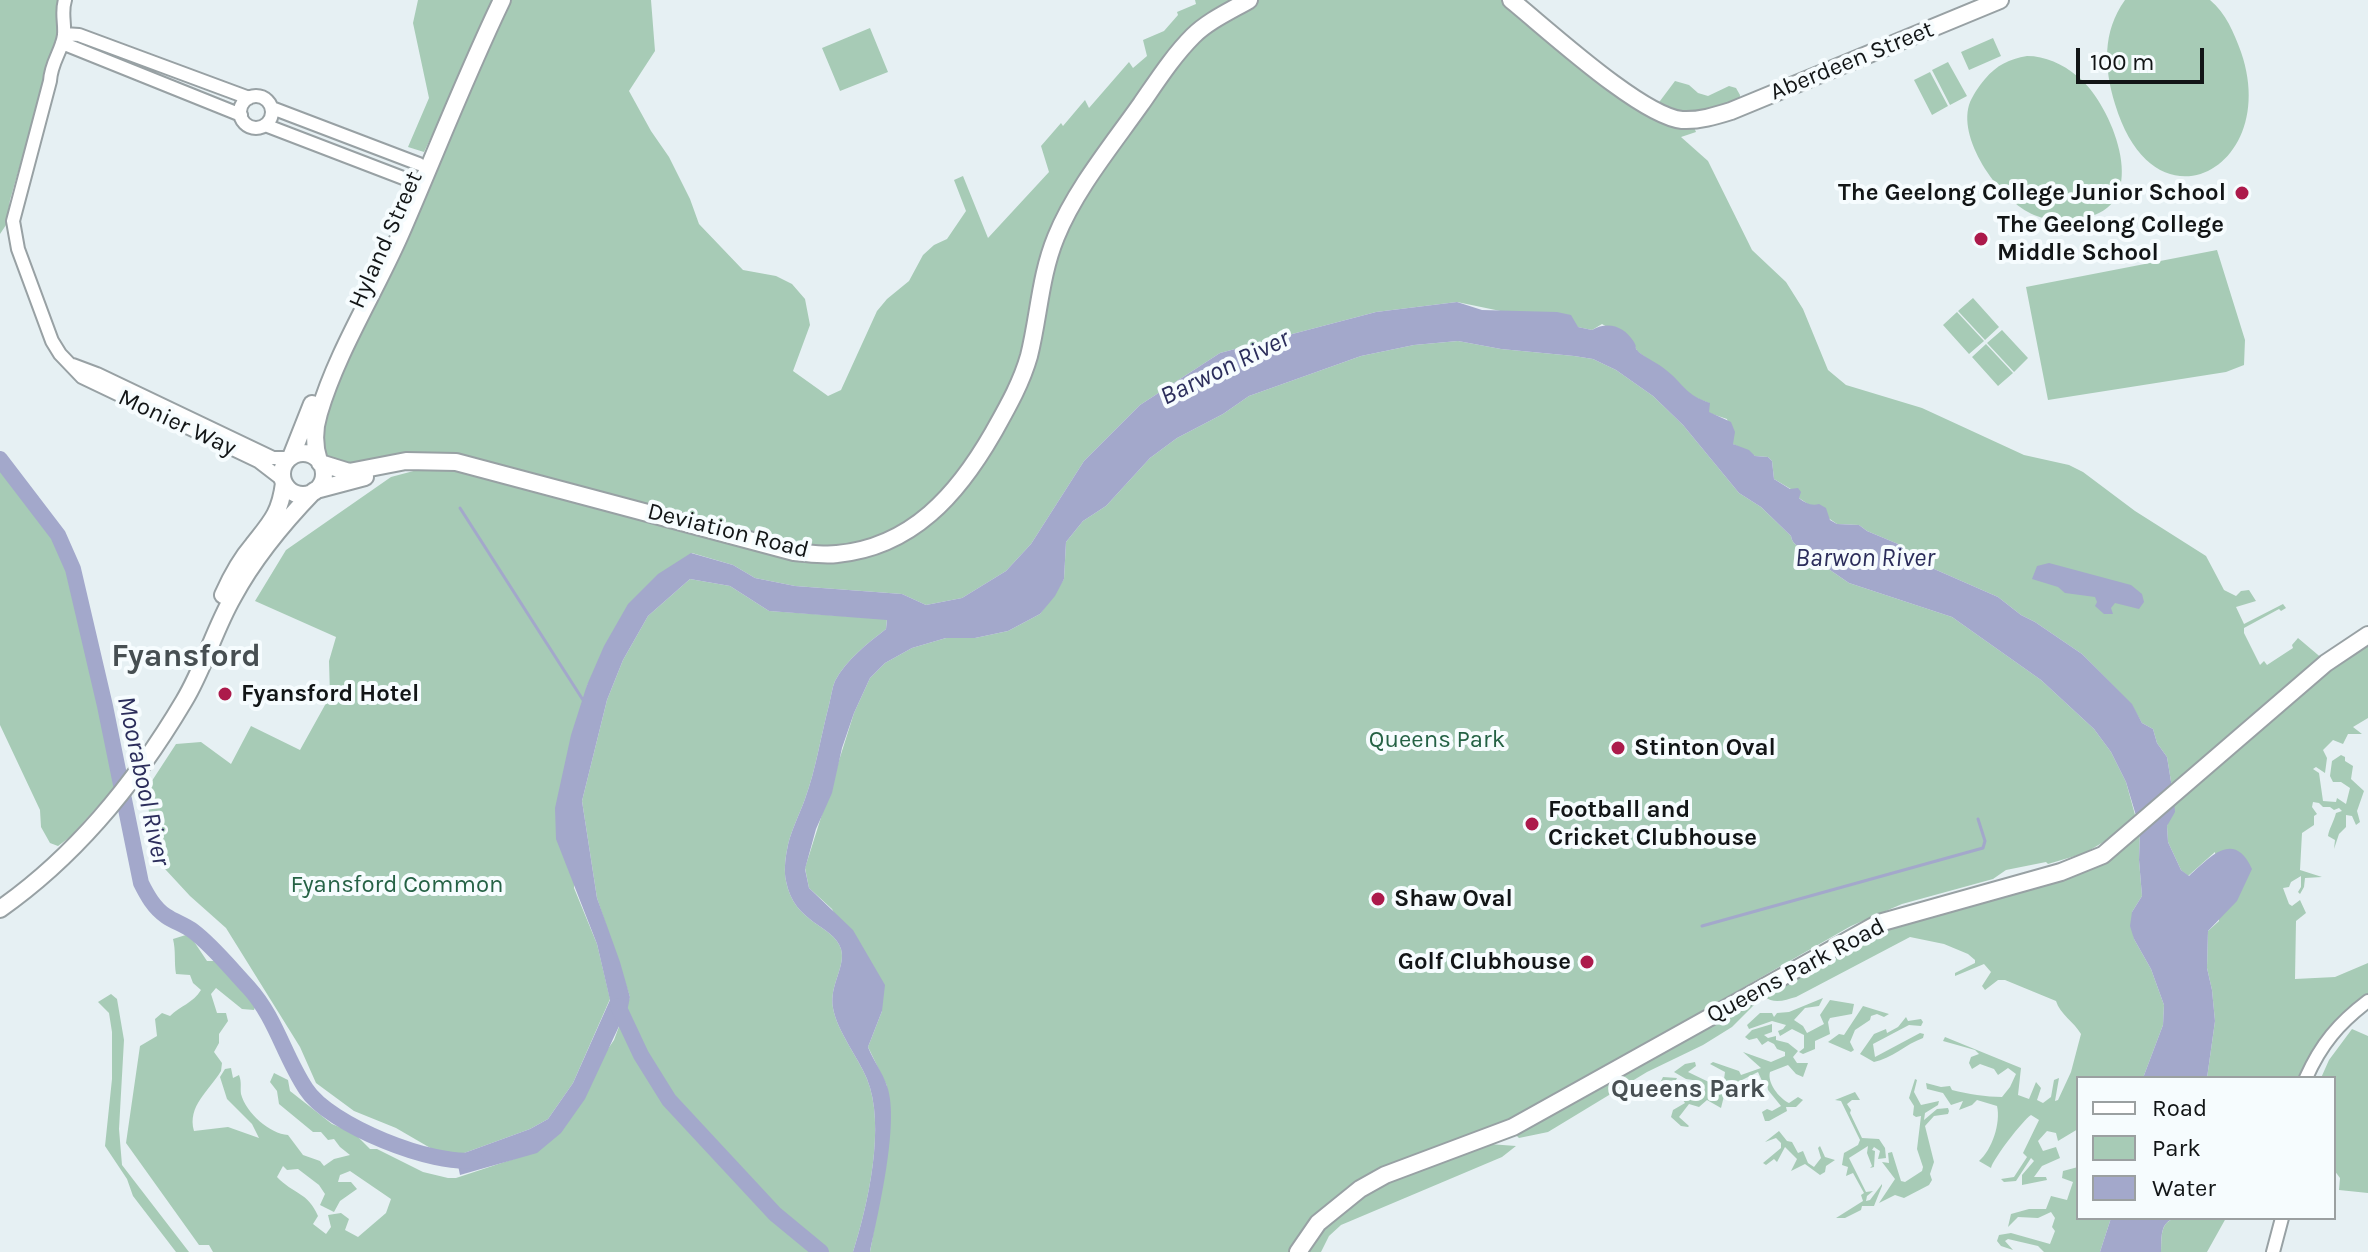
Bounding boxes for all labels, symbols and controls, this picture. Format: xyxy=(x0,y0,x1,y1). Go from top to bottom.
street label: Aberdeen Street xyxy=(1766,15,1938,107)
scale bar xyxy=(2080,32,2208,82)
text: 100 m xyxy=(2090,48,2155,76)
street label: Hyland Street xyxy=(343,167,429,313)
place label: The Geelong College Junior School xyxy=(1838,179,2226,207)
marker: The Geelong College Junior School xyxy=(2233,184,2251,202)
place label: The Geelong College Middle School xyxy=(1997,211,2224,267)
marker: The Geelong College Middle School xyxy=(1972,230,1990,248)
water label: Barwon River xyxy=(1155,323,1295,413)
street label: Monier Way xyxy=(113,383,241,463)
street label: Deviation Road xyxy=(644,497,812,565)
water label: Barwon River xyxy=(1795,543,1935,575)
district label: Fyansford xyxy=(111,638,261,676)
place label: Fyansford Hotel xyxy=(241,680,419,708)
marker: Fyansford Hotel xyxy=(216,685,234,703)
water label: Moorabool River xyxy=(110,693,176,869)
park label: Queens Park xyxy=(1369,726,1505,754)
place label: Stinton Oval xyxy=(1634,734,1776,762)
marker: Stinton Oval xyxy=(1609,739,1627,757)
place label: Football and Cricket Clubhouse xyxy=(1548,796,1757,852)
marker: Football and Cricket Clubhouse xyxy=(1523,815,1541,833)
park label: Fyansford Common xyxy=(291,871,503,899)
place label: Shaw Oval xyxy=(1394,885,1513,913)
marker: Shaw Oval xyxy=(1369,890,1387,908)
street label: Queens Park Road xyxy=(1702,912,1890,1030)
place label: Golf Clubhouse xyxy=(1398,948,1571,976)
marker: Golf Clubhouse xyxy=(1578,953,1596,971)
district label: Queens Park xyxy=(1611,1074,1765,1106)
legend xyxy=(2076,1076,2336,1220)
text: Road xyxy=(2152,1094,2207,1122)
text: Park xyxy=(2152,1134,2201,1162)
text: Water xyxy=(2152,1174,2216,1202)

